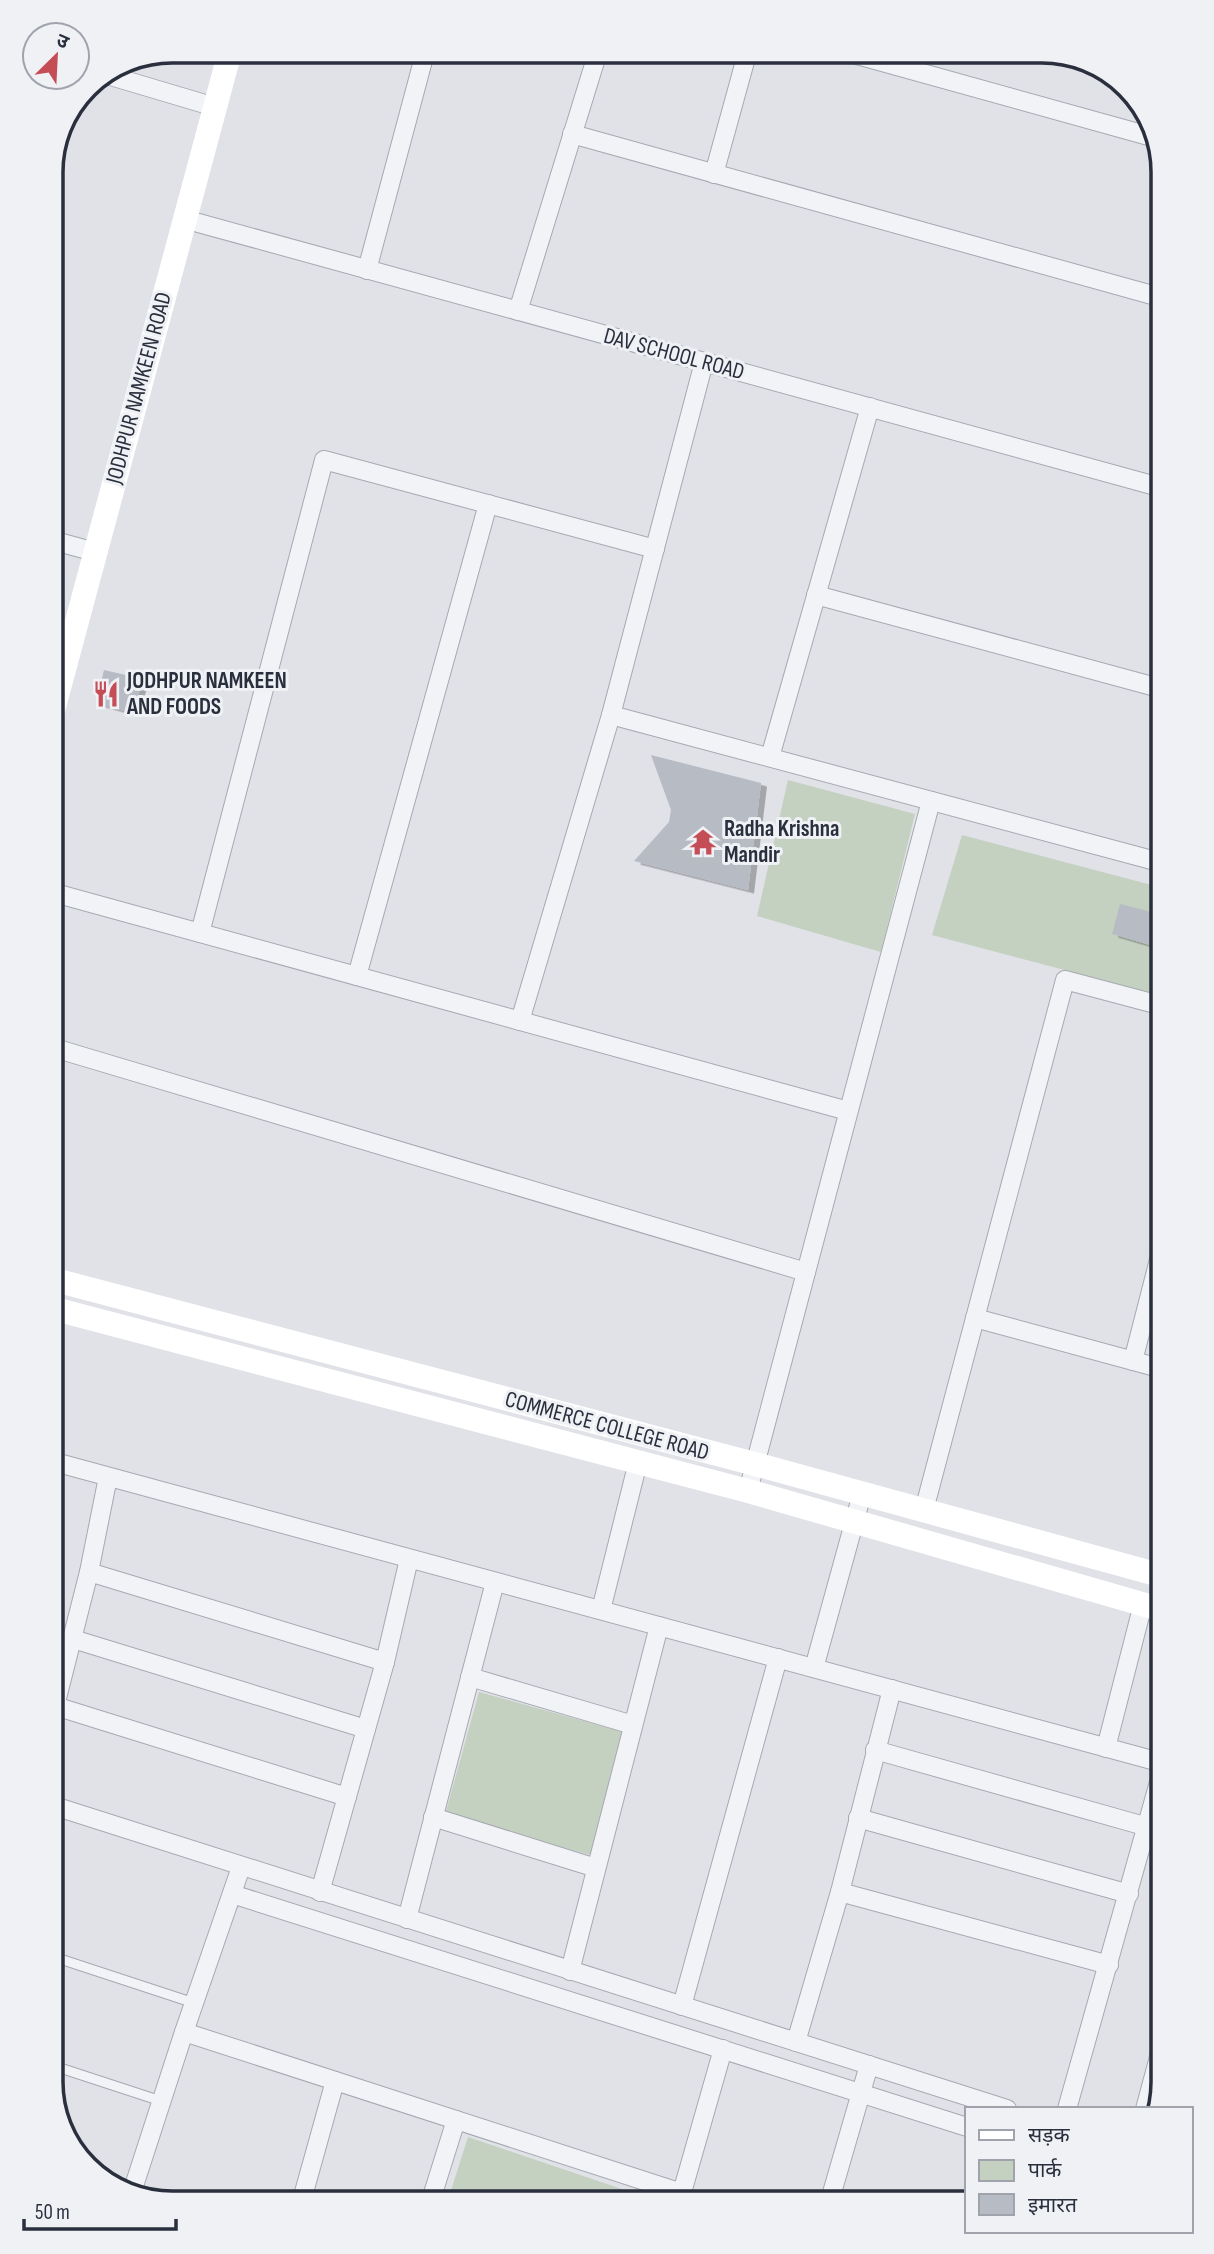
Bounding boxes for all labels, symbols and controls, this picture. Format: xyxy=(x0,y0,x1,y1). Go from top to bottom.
north arrow xyxy=(21,21,91,91)
text: उ xyxy=(53,29,73,55)
street label: JODHPUR NAMKEEN ROAD xyxy=(100,289,178,488)
street label: DAV SCHOOL ROAD xyxy=(601,322,747,386)
place label: JODHPUR NAMKEEN AND FOODS xyxy=(126,667,287,721)
restaurant icon: JODHPUR NAMKEEN AND FOODS xyxy=(91,679,121,709)
place label: Radha Krishna Mandir xyxy=(724,815,839,869)
temple icon: Radha Krishna Mandir xyxy=(688,827,718,857)
street label: COMMERCE COLLEGE ROAD xyxy=(502,1385,712,1467)
legend xyxy=(965,2107,1193,2233)
text: सड़क xyxy=(1028,2123,1070,2148)
text: पार्क xyxy=(1028,2158,1062,2183)
scale bar xyxy=(24,2188,177,2232)
text: इमारत xyxy=(1028,2193,1078,2218)
text: 50 m xyxy=(35,2200,70,2225)

